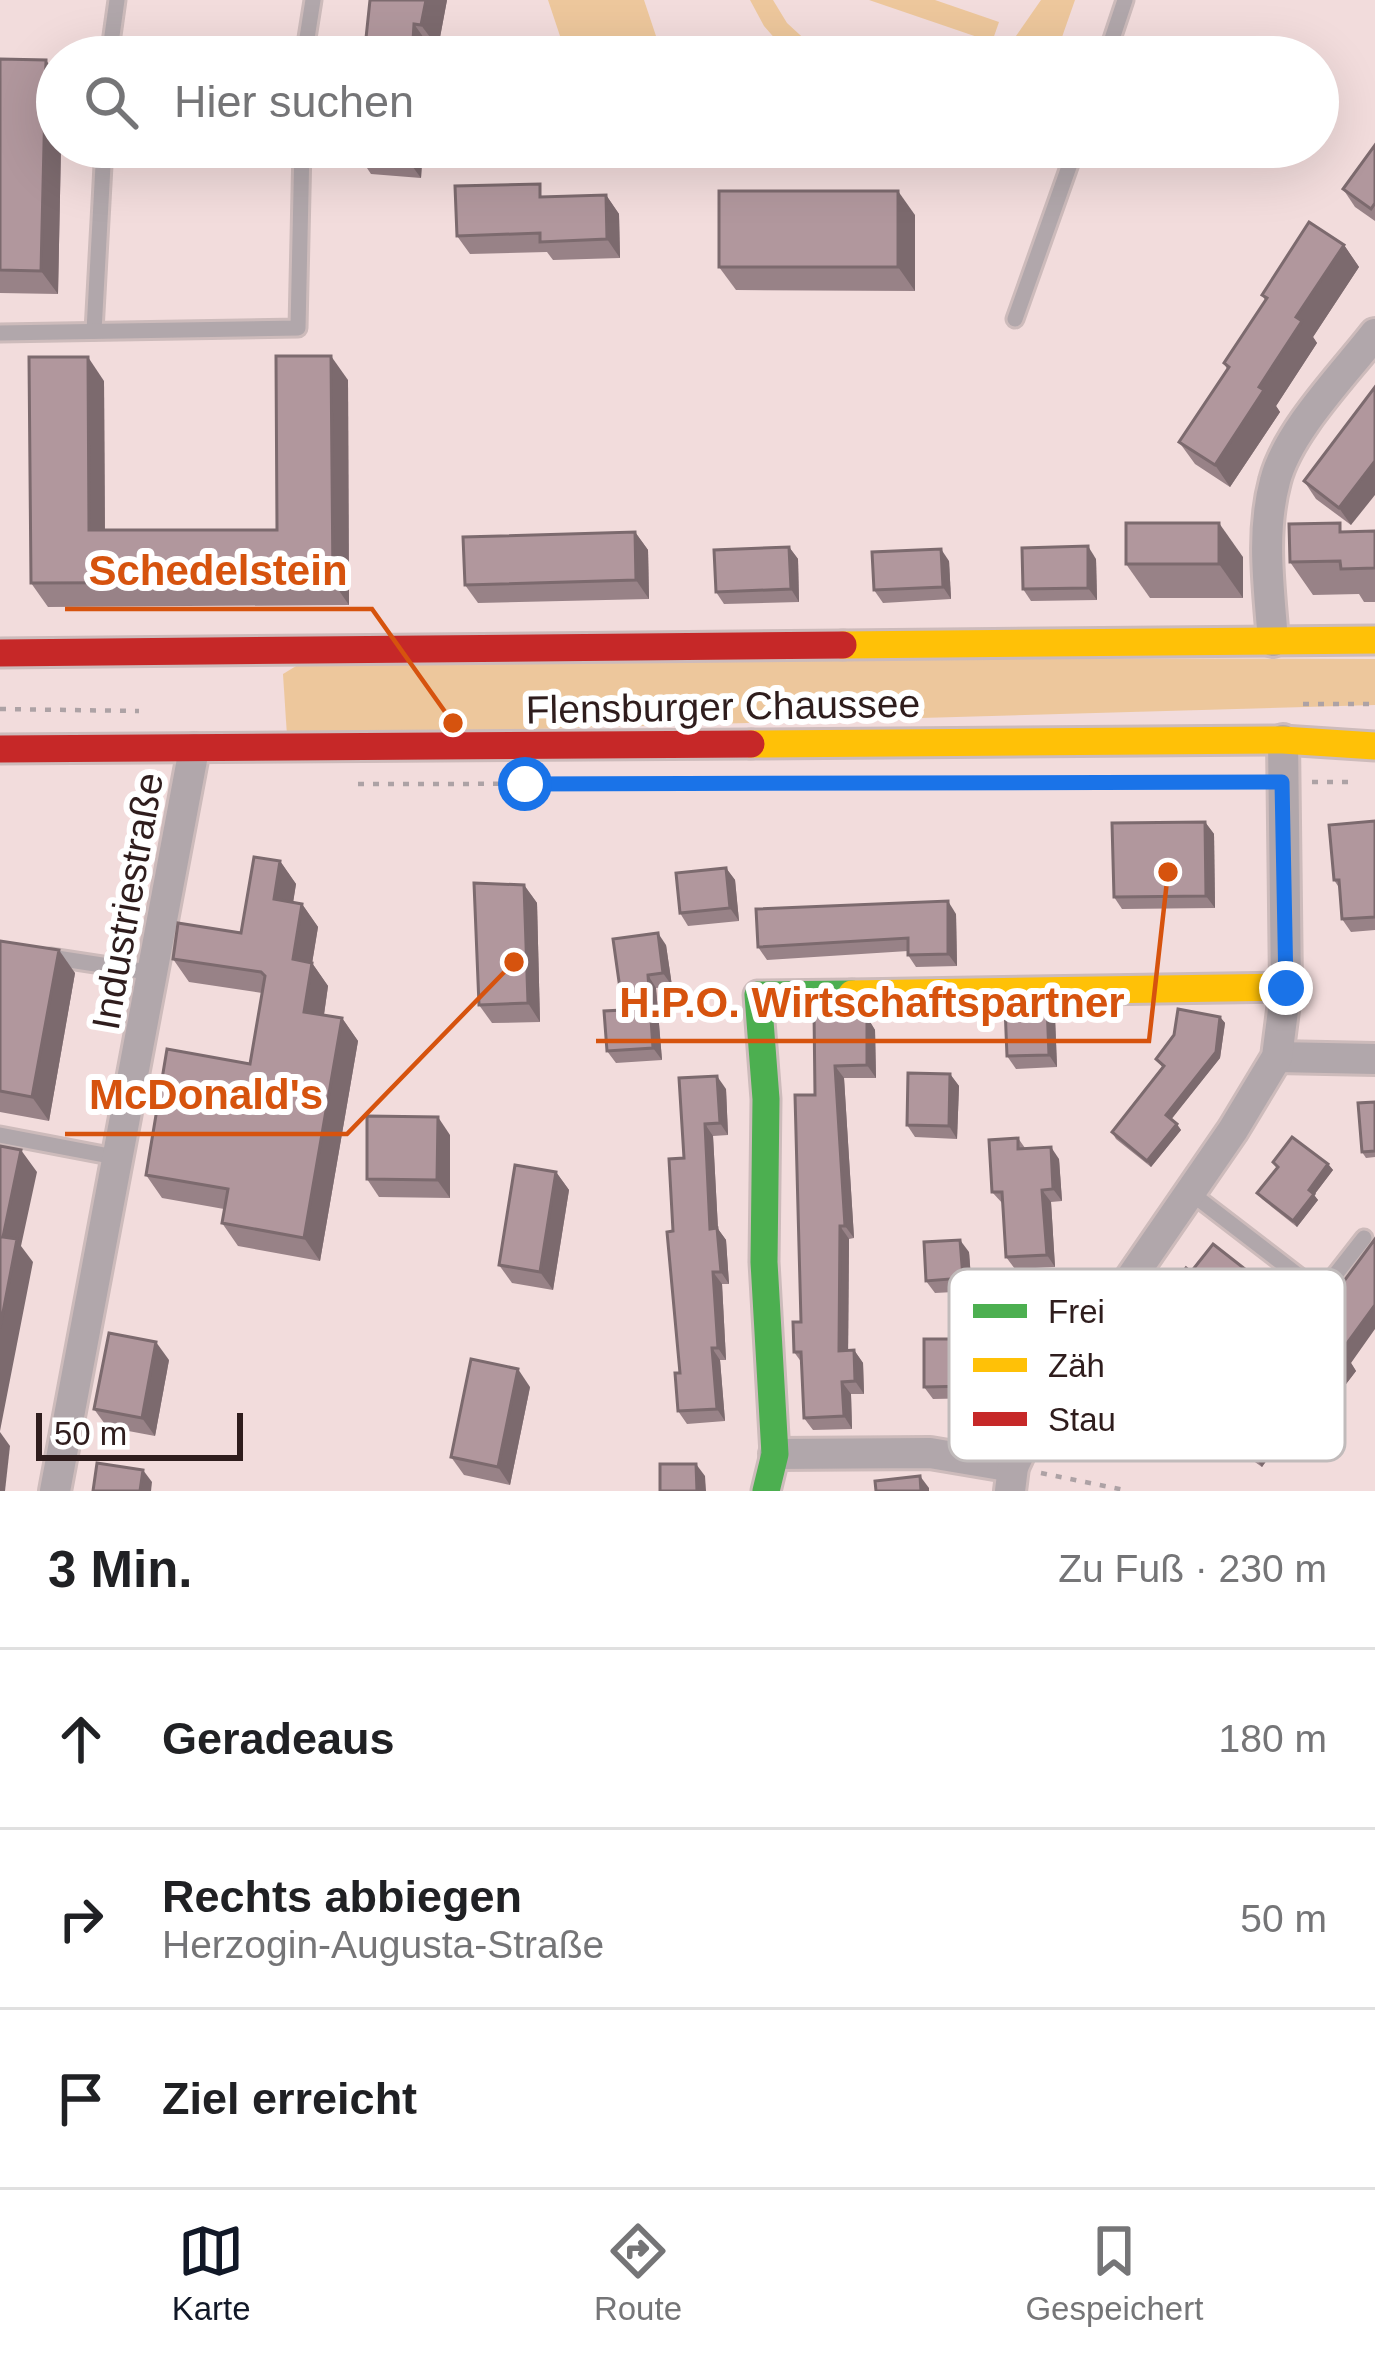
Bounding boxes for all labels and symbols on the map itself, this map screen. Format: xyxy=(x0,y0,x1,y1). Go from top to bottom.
callout: Schedelstein xyxy=(65,531,372,609)
text: Schedelstein xyxy=(88,547,348,594)
street label: Flensburger Chaussee xyxy=(525,682,921,731)
route start xyxy=(498,757,552,811)
street label: Industriestraße xyxy=(84,769,171,1033)
route end xyxy=(1259,961,1313,1015)
callout: H.P.O. Wirtschaftspartner xyxy=(596,963,1149,1041)
text: H.P.O. Wirtschaftspartner xyxy=(619,979,1125,1026)
callout: McDonald's xyxy=(65,1056,347,1134)
text: McDonald's xyxy=(89,1071,323,1118)
legend xyxy=(949,1269,1345,1461)
text: Frei xyxy=(1048,1293,1105,1330)
text: Zäh xyxy=(1048,1347,1105,1384)
text: Stau xyxy=(1048,1401,1116,1438)
scale bar xyxy=(36,1407,243,1460)

